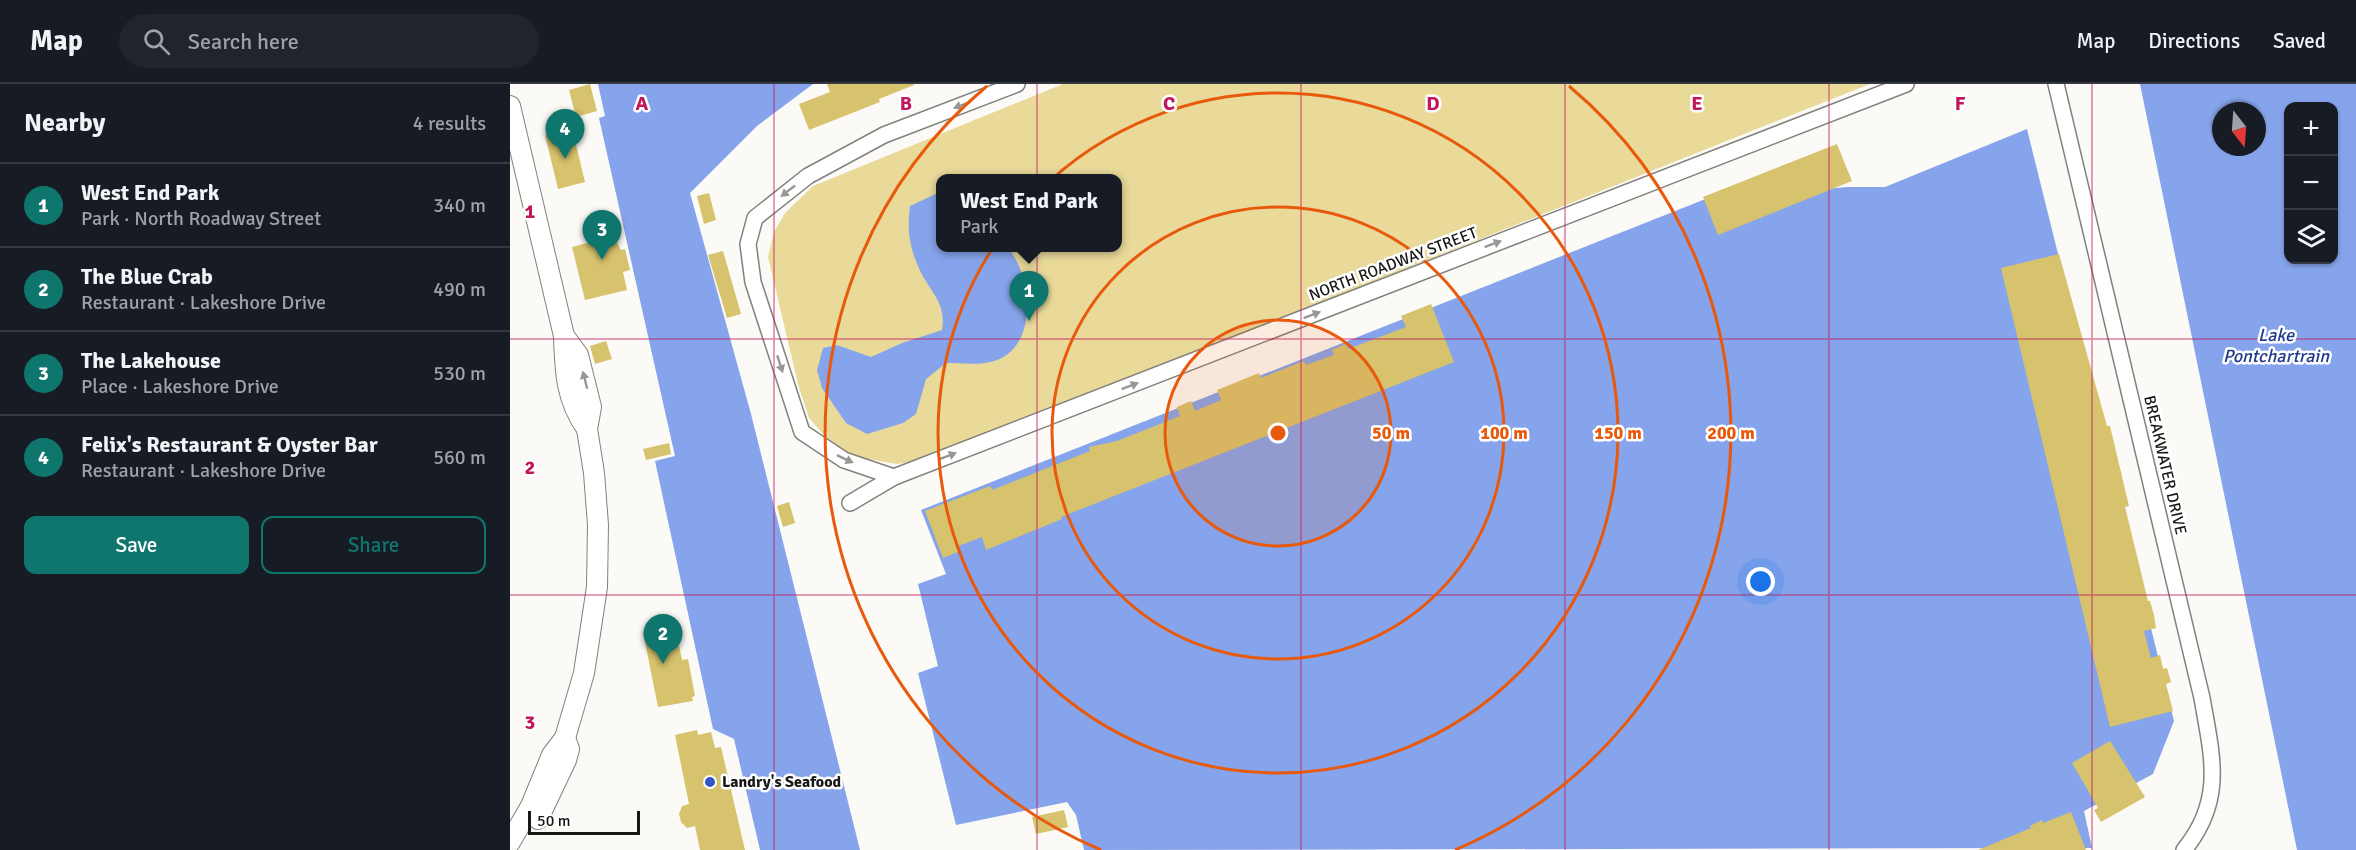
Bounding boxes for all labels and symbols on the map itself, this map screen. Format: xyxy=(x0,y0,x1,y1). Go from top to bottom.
text: A xyxy=(636,91,649,116)
text: B xyxy=(900,91,912,116)
text: C xyxy=(1163,91,1175,116)
text: D xyxy=(1426,91,1440,116)
text: E xyxy=(1691,91,1703,116)
text: F xyxy=(1955,91,1966,116)
one-way arrow xyxy=(953,101,971,110)
north arrow xyxy=(2212,102,2266,156)
pin: 4 xyxy=(546,110,584,159)
one-way arrow xyxy=(781,185,796,197)
text: 1 xyxy=(525,199,536,224)
pin: 3 xyxy=(582,210,622,260)
street label: NORTH ROADWAY STREET xyxy=(1306,223,1480,305)
one-way arrow xyxy=(1485,239,1503,249)
pin: 1 xyxy=(1010,272,1048,321)
one-way arrow xyxy=(1303,310,1321,320)
water label: Lake Pontchartrain xyxy=(2223,324,2330,367)
one-way arrow xyxy=(775,355,785,373)
one-way arrow xyxy=(579,371,589,390)
one-way arrow xyxy=(1121,380,1139,390)
street label: BREAKWATER DRIVE xyxy=(2139,393,2191,537)
text: 50 m xyxy=(1372,422,1410,444)
text: 100 m xyxy=(1480,422,1528,444)
text: 150 m xyxy=(1594,422,1642,444)
text: 200 m xyxy=(1707,422,1755,444)
centre of rings xyxy=(1268,423,1288,443)
one-way arrow xyxy=(939,451,957,460)
text: 2 xyxy=(525,455,535,480)
one-way arrow xyxy=(837,455,854,464)
your location xyxy=(1746,567,1775,596)
pin: 2 xyxy=(644,614,682,664)
text: 3 xyxy=(525,710,535,735)
place label: Landry's Seafood xyxy=(722,772,842,792)
marker: Landry's Seafood xyxy=(703,775,717,789)
scale bar xyxy=(528,808,640,836)

